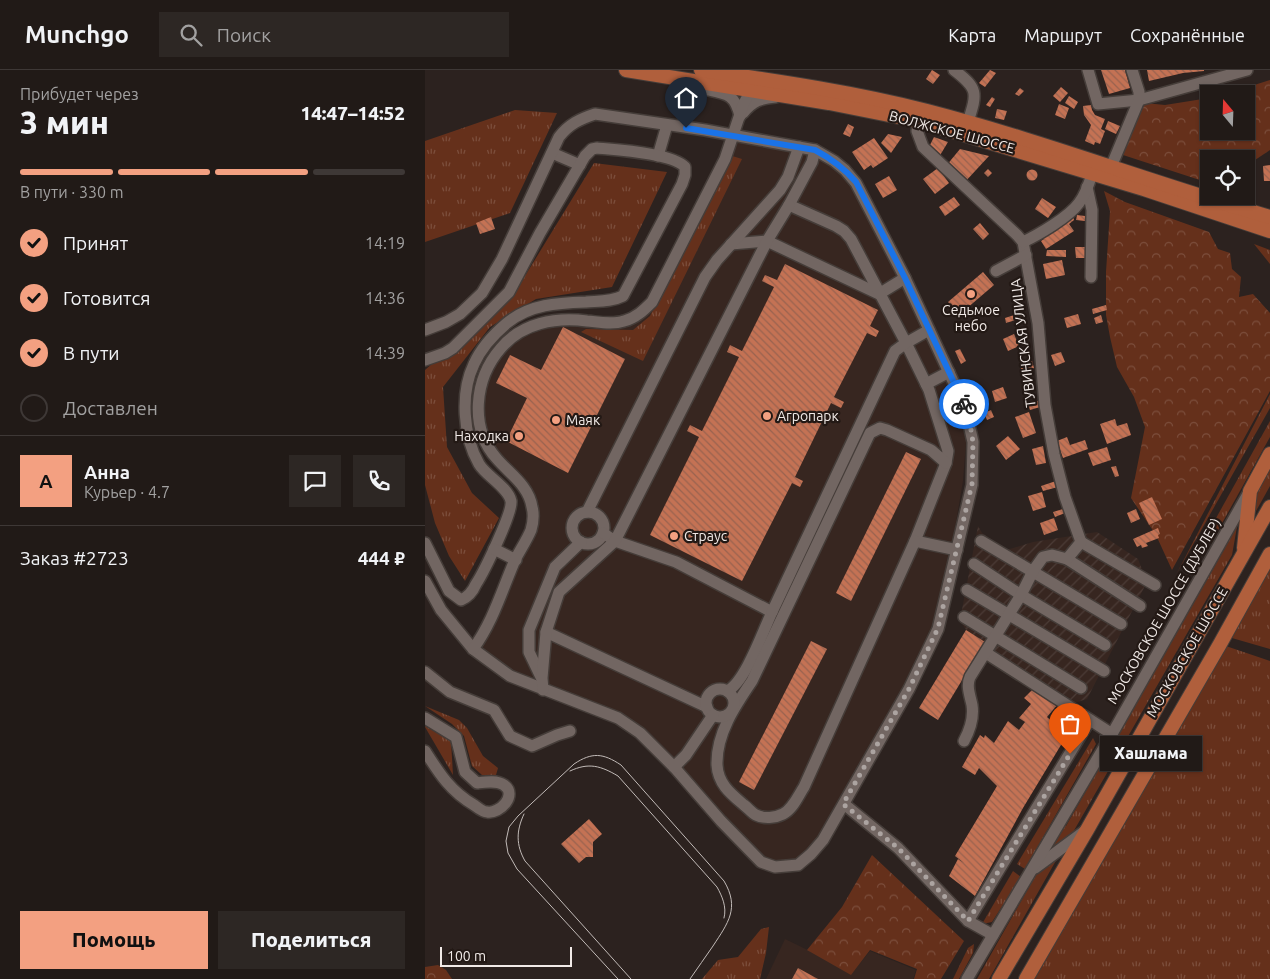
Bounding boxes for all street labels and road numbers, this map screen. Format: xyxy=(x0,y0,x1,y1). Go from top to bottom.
street label: ВОЛЖСКОЕ ШОССЕ xyxy=(888,108,1017,156)
street label: ТУВИНСКАЯ УЛИЦА xyxy=(1007,278,1039,408)
street label: МОСКОВСКОЕ ШОССЕ (ДУБЛЕР) xyxy=(1104,515,1224,707)
street label: МОСКОВСКОЕ ШОССЕ xyxy=(1143,584,1231,720)

